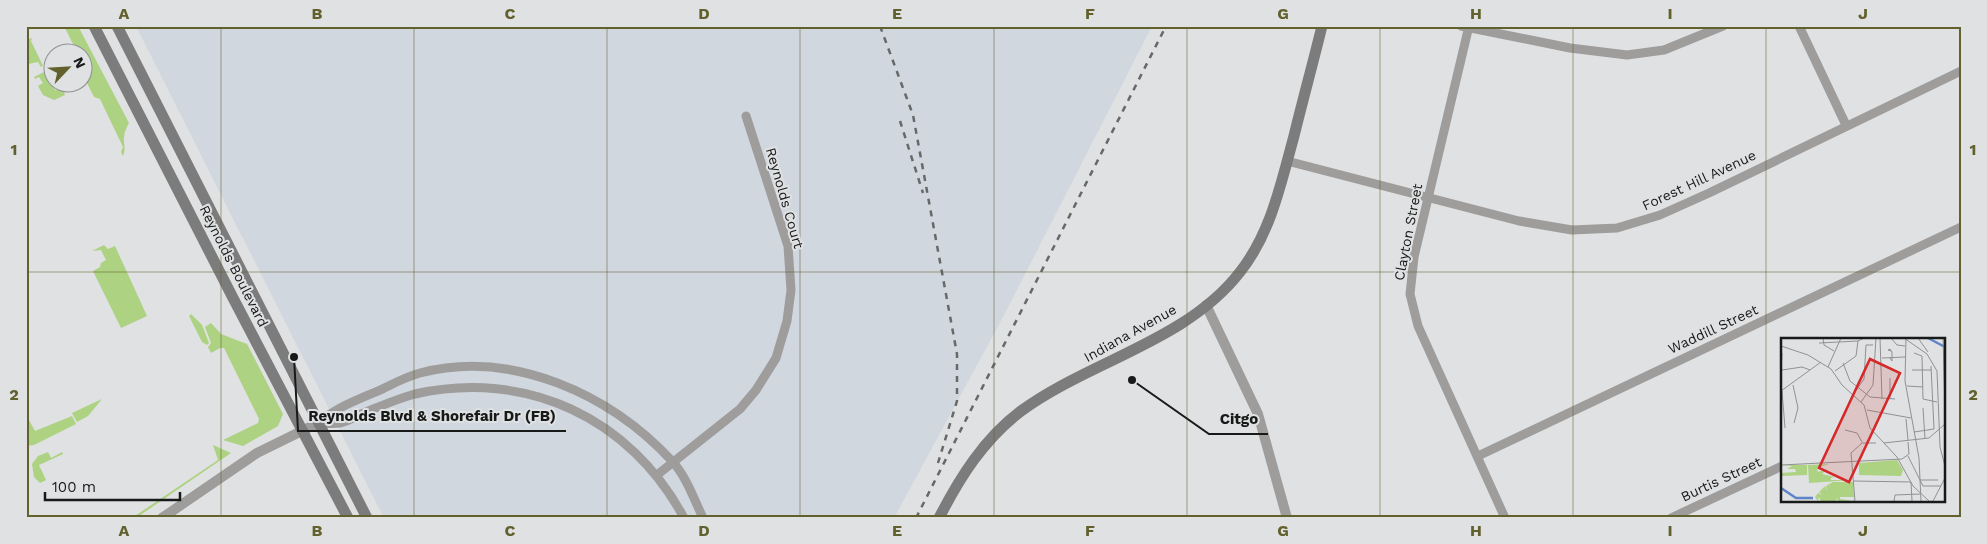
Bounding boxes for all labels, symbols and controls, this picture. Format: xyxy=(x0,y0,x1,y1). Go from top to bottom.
text: A xyxy=(119,4,130,23)
text: B xyxy=(312,4,323,23)
text: C xyxy=(505,4,516,23)
text: D xyxy=(698,4,710,23)
text: E xyxy=(892,4,902,23)
text: F xyxy=(1085,4,1095,23)
text: G xyxy=(1277,4,1289,23)
text: H xyxy=(1470,4,1482,23)
text: I xyxy=(1667,4,1673,23)
text: J xyxy=(1858,4,1868,23)
north arrow xyxy=(42,42,92,92)
text: N xyxy=(70,54,89,71)
text: 1 xyxy=(11,140,17,159)
text: 1 xyxy=(1970,140,1976,159)
street label: Reynolds Court xyxy=(763,146,807,250)
street label: Forest Hill Avenue xyxy=(1640,147,1758,213)
street label: Clayton Street xyxy=(1391,182,1425,282)
street label: Reynolds Boulevard xyxy=(196,203,272,329)
street label: Indiana Avenue xyxy=(1081,301,1179,365)
street label: Waddill Street xyxy=(1666,301,1760,357)
inset map xyxy=(1781,338,1944,502)
text: 2 xyxy=(9,385,19,404)
text: 2 xyxy=(1968,385,1978,404)
callout: Reynolds Blvd & Shorefair Dr (FB) xyxy=(298,401,566,431)
callout: Citgo xyxy=(1209,404,1268,434)
text: Reynolds Blvd & Shorefair Dr (FB) xyxy=(308,407,556,425)
text: Citgo xyxy=(1220,410,1258,428)
street label: Burtis Street xyxy=(1678,453,1764,505)
scale bar xyxy=(45,469,180,501)
text: 100 m xyxy=(52,478,96,496)
text: A xyxy=(119,521,130,540)
text: B xyxy=(312,521,323,540)
text: C xyxy=(505,521,516,540)
text: D xyxy=(698,521,710,540)
text: E xyxy=(892,521,902,540)
text: F xyxy=(1085,521,1095,540)
text: G xyxy=(1277,521,1289,540)
text: H xyxy=(1470,521,1482,540)
text: I xyxy=(1667,521,1673,540)
text: J xyxy=(1858,521,1868,540)

